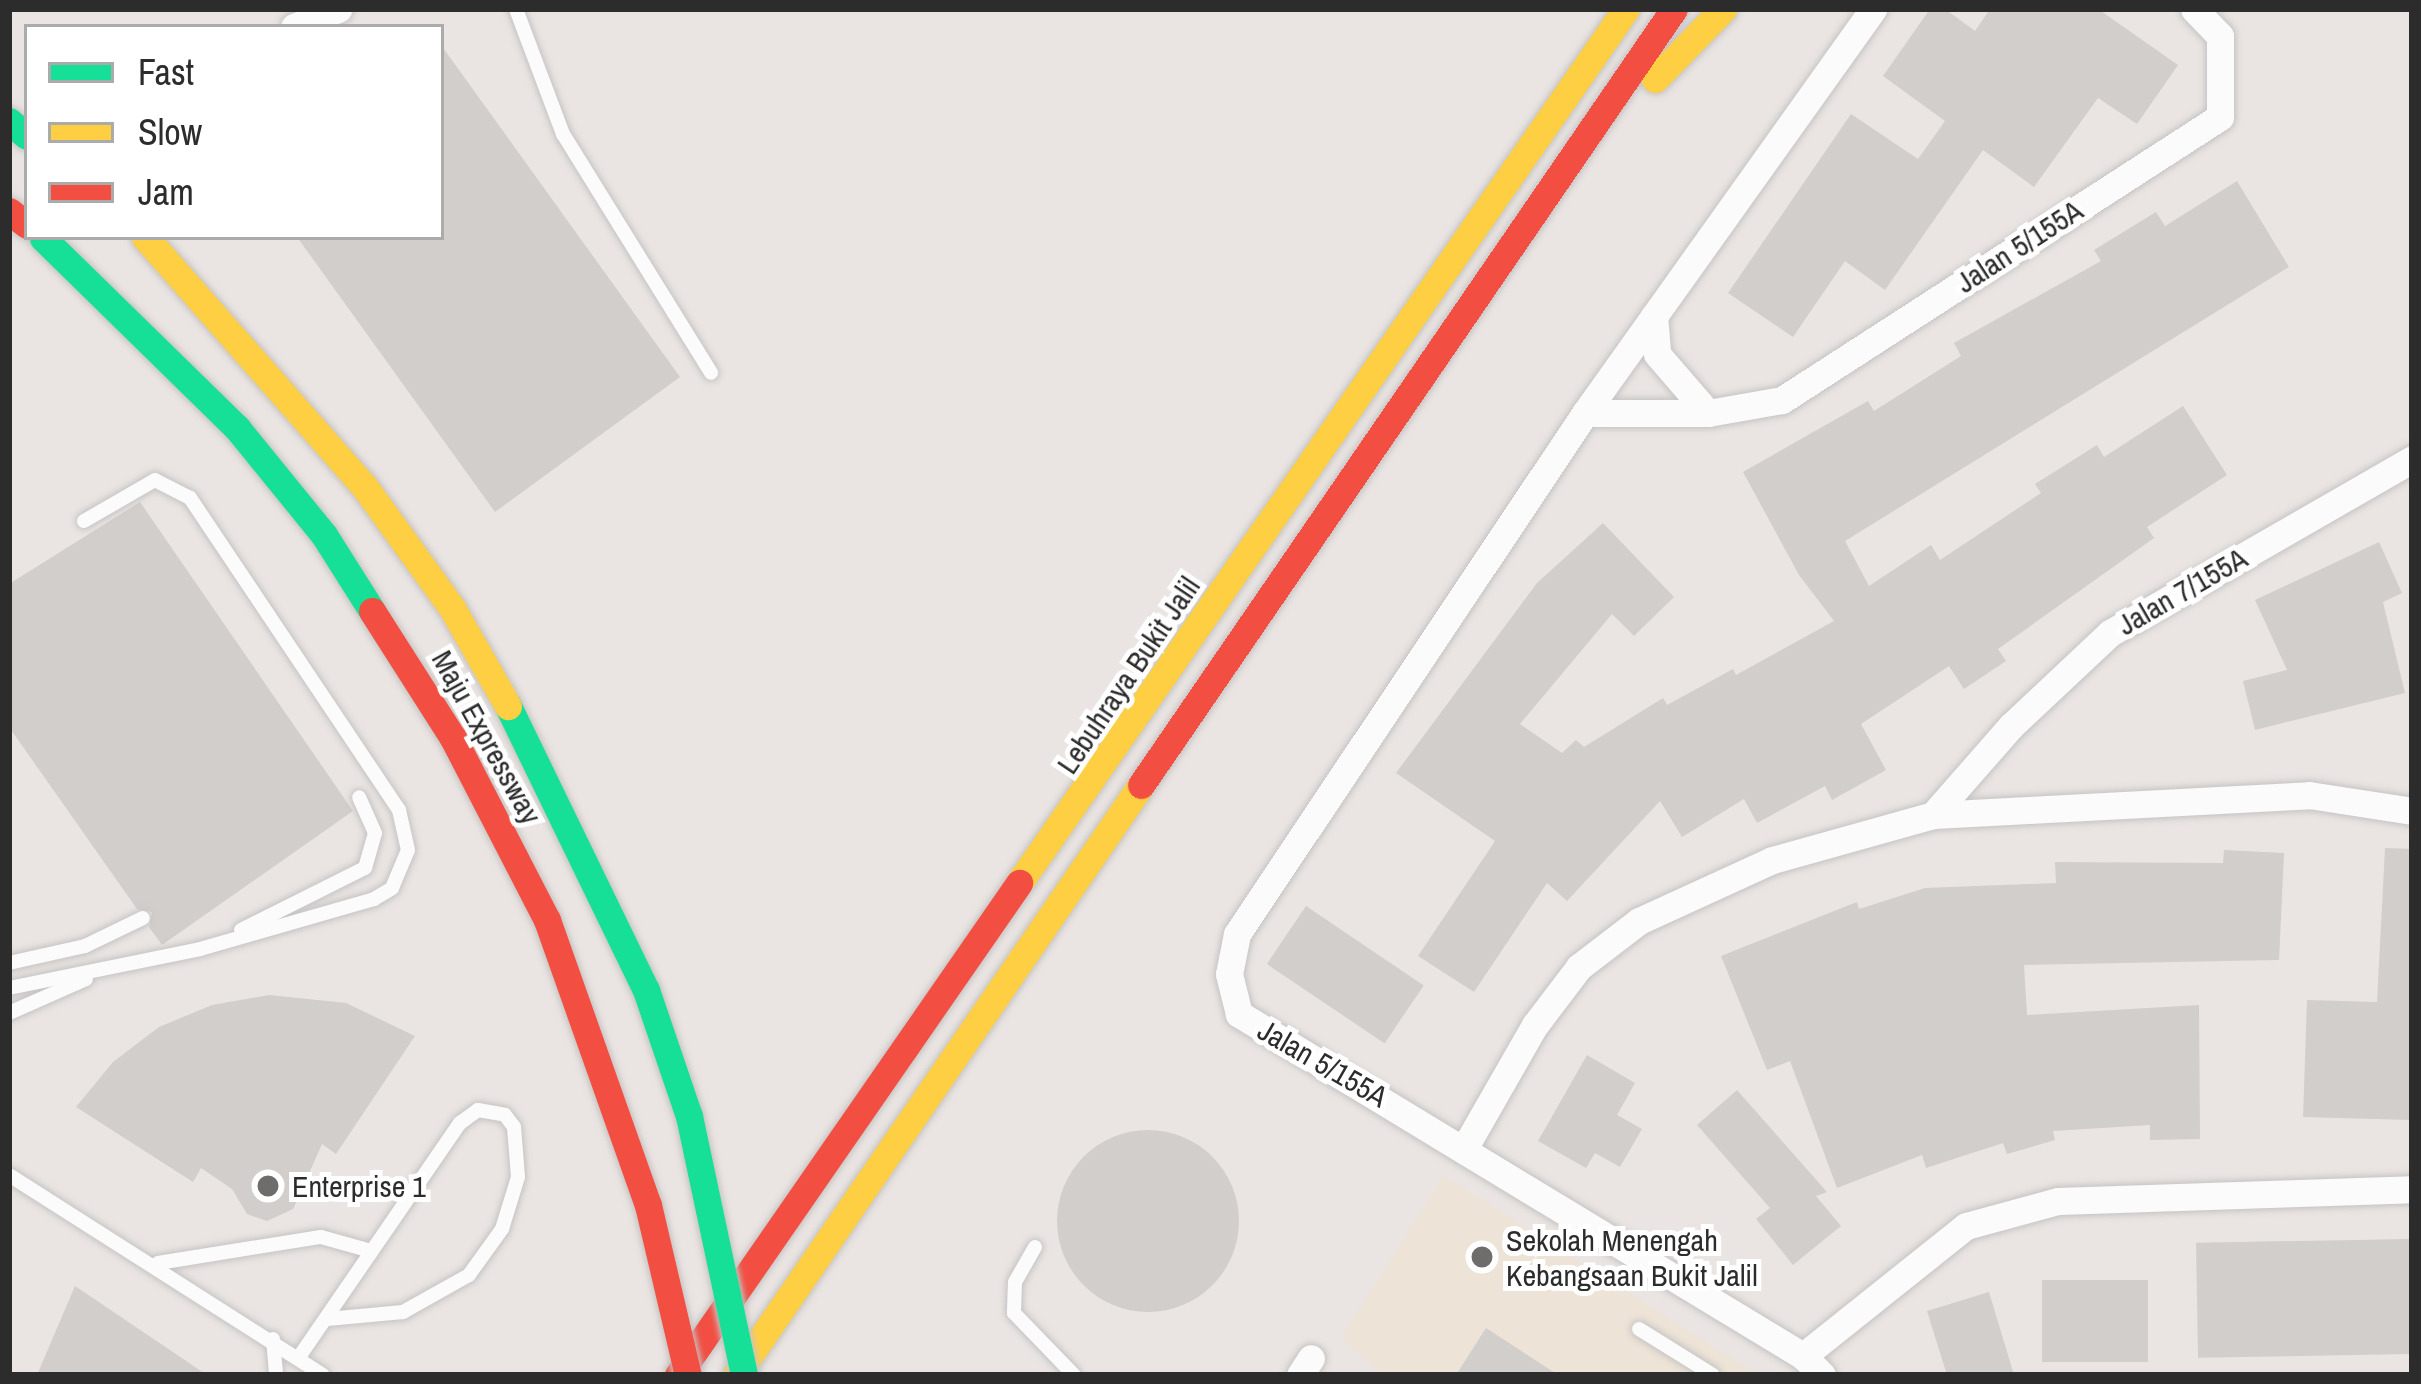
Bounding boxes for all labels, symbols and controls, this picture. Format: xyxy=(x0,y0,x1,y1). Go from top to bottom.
legend xyxy=(24,24,444,240)
text: Fast xyxy=(138,48,194,96)
text: Slow xyxy=(138,108,202,156)
text: Jam xyxy=(138,168,194,216)
street label: Jalan 5/155A xyxy=(1949,192,2089,300)
street label: Jalan 7/155A xyxy=(2111,540,2253,642)
street label: Lebuhraya Bukit Jalil xyxy=(1049,570,1207,780)
street label: Maju Expressway xyxy=(425,644,549,830)
street label: Jalan 5/155A xyxy=(1252,1012,1394,1114)
place label: Enterprise 1 xyxy=(292,1168,426,1204)
marker: Enterprise 1 xyxy=(255,1173,281,1199)
place label: Sekolah Menengah Kebangsaan Bukit Jalil xyxy=(1506,1222,1758,1292)
marker: Sekolah Menengah Kebangsaan Bukit Jalil xyxy=(1469,1244,1495,1270)

